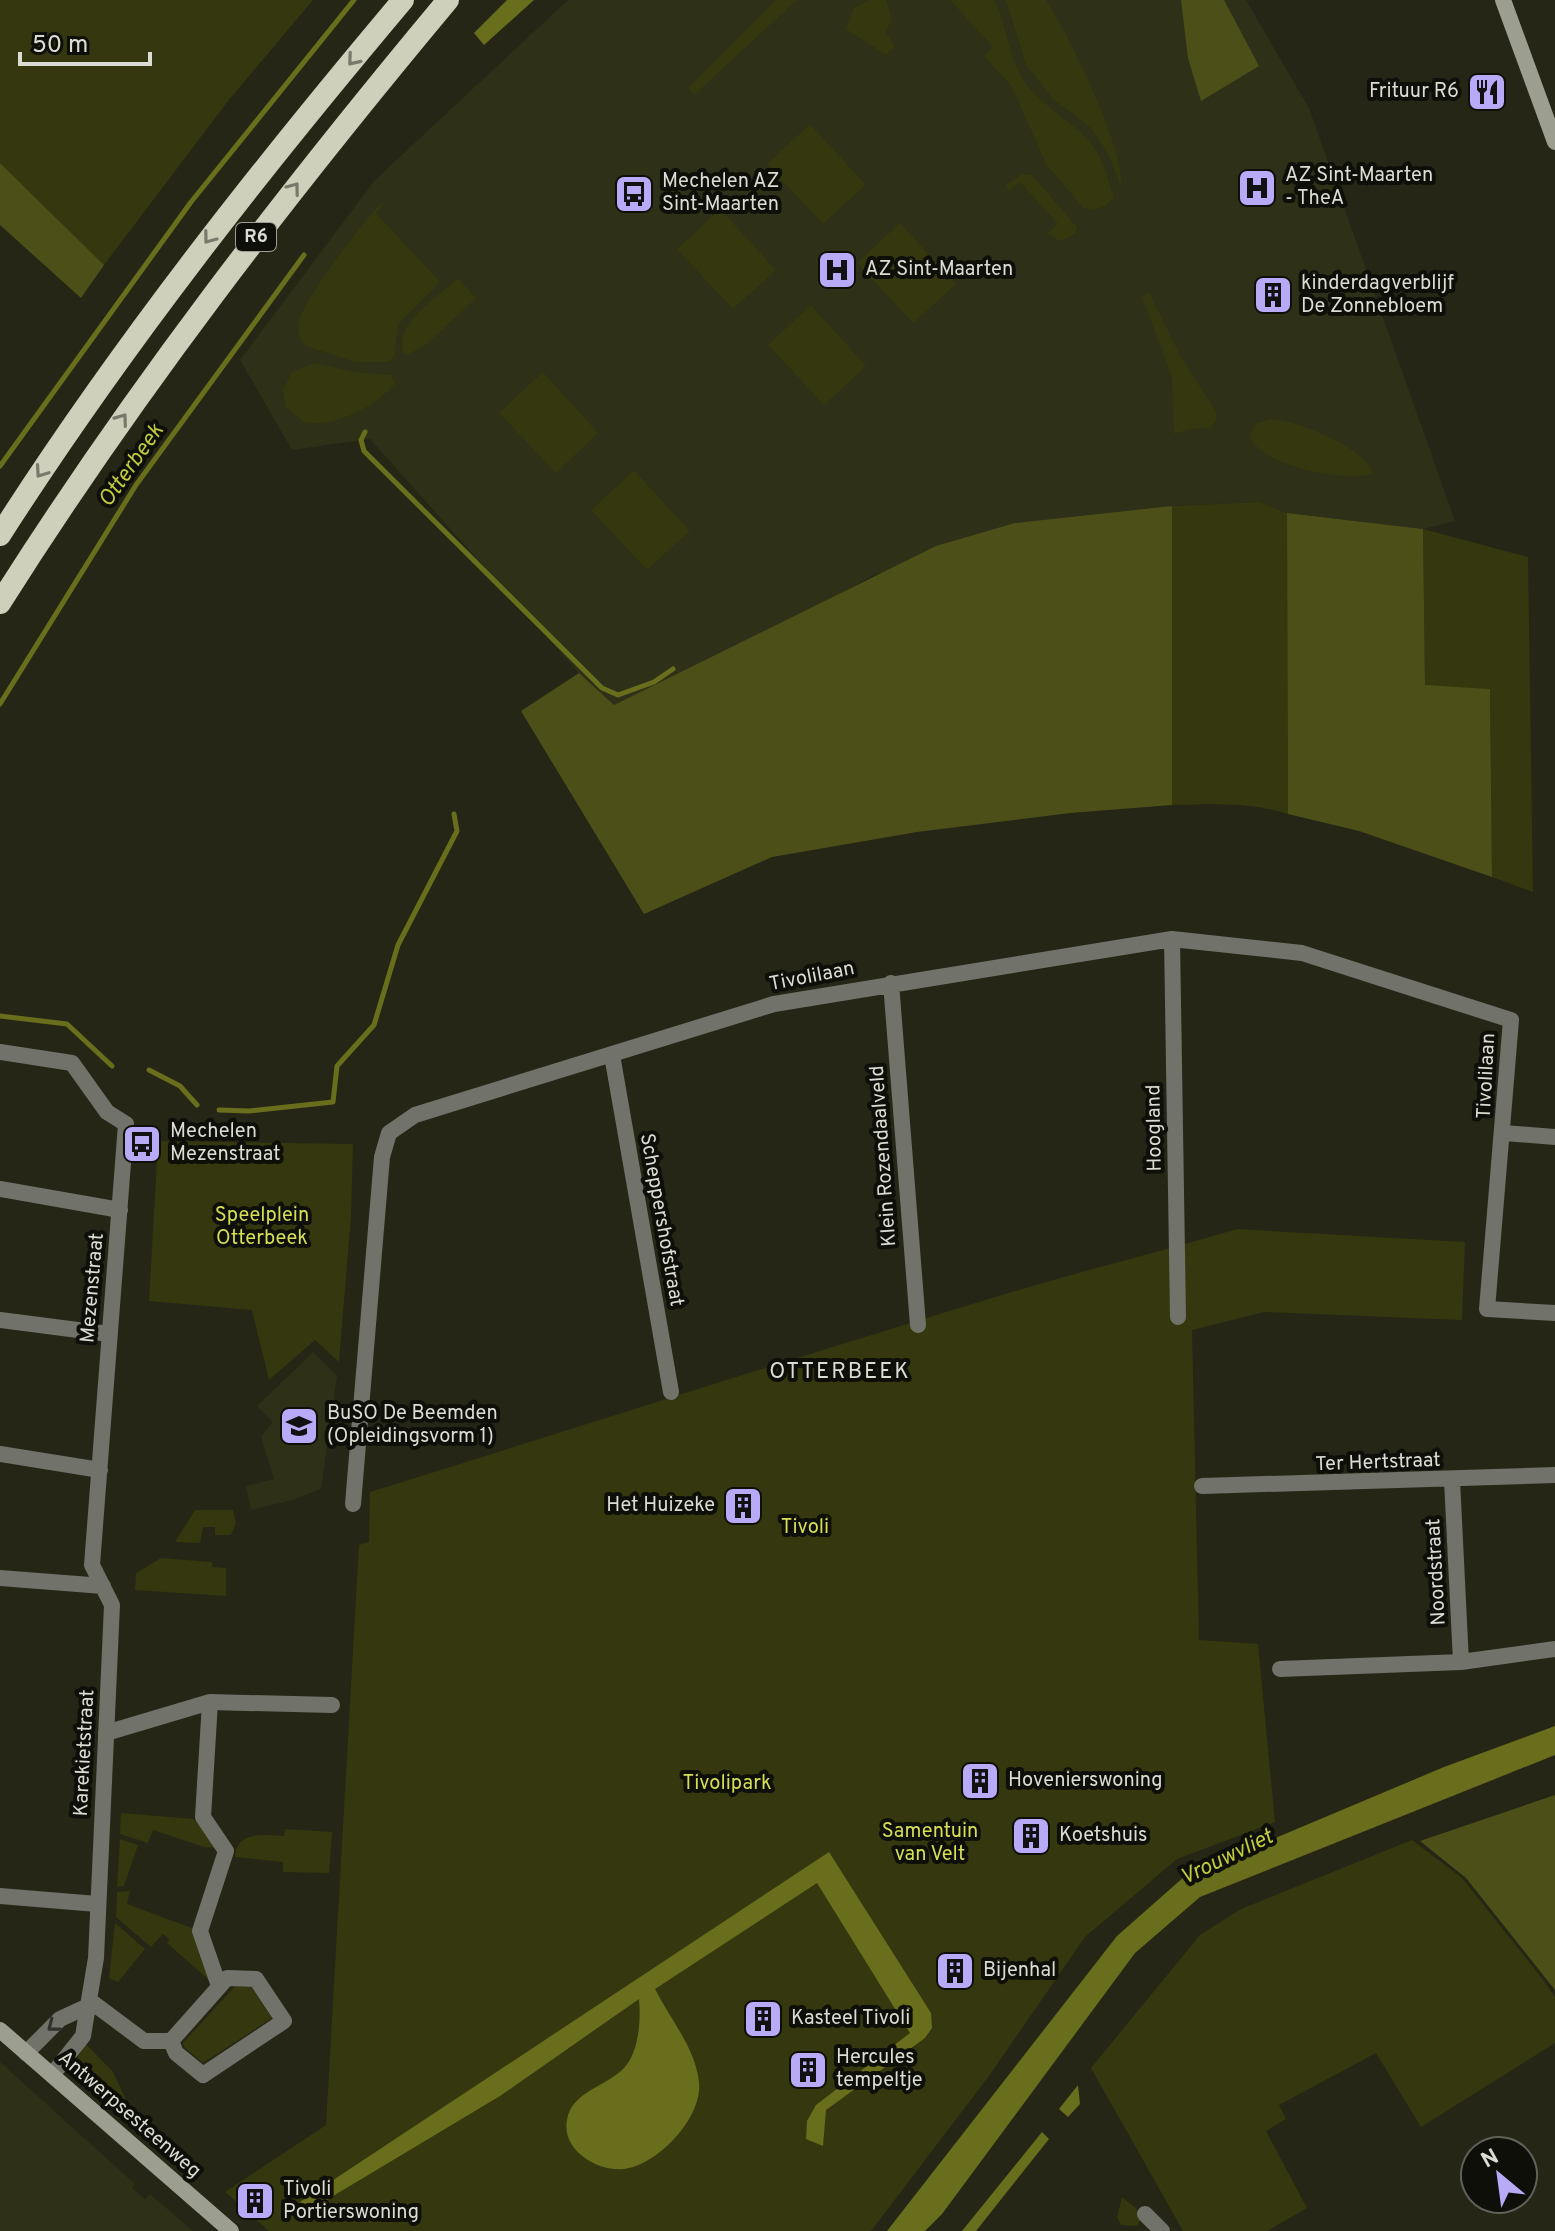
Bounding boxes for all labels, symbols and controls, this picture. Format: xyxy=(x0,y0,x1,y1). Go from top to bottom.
scale bar xyxy=(20,16,150,66)
text: 50 m xyxy=(32,31,88,61)
one-way arrow xyxy=(348,51,363,65)
restaurant icon: Frituur R6 xyxy=(1466,71,1508,113)
place label: Frituur R6 xyxy=(1369,79,1459,105)
place label: AZ Sint-Maarten - TheA xyxy=(1285,163,1433,212)
hospital icon: AZ Sint-Maarten - TheA xyxy=(1236,167,1278,209)
place label: Mechelen AZ Sint-Maarten xyxy=(662,169,780,218)
bus stop icon: Mechelen AZ Sint-Maarten xyxy=(613,173,655,215)
one-way arrow xyxy=(284,182,298,197)
road number: R6 xyxy=(236,223,276,251)
one-way arrow xyxy=(205,230,219,244)
hospital icon: AZ Sint-Maarten xyxy=(816,249,858,291)
place label: AZ Sint-Maarten xyxy=(865,257,1013,283)
place label: kinderdagverblijf De Zonnebloem xyxy=(1301,271,1454,320)
building icon: kinderdagverblijf De Zonnebloem xyxy=(1252,274,1294,316)
one-way arrow xyxy=(112,414,127,428)
water label: Otterbeek xyxy=(93,418,171,513)
one-way arrow xyxy=(36,464,51,478)
street label: Tivolilaan xyxy=(767,956,857,998)
street label: Tivolilaan xyxy=(1472,1032,1502,1120)
street label: Klein Rozendaalveld xyxy=(865,1065,903,1247)
street label: Hoogland xyxy=(1141,1084,1169,1172)
place label: Mechelen Mezenstraat xyxy=(170,1119,281,1168)
bus stop icon: Mechelen Mezenstraat xyxy=(121,1123,163,1165)
street label: Scheppershofstraat xyxy=(633,1131,689,1309)
park label: Speelplein Otterbeek xyxy=(215,1203,309,1252)
street label: Mezenstraat xyxy=(75,1232,111,1344)
district label: OTTERBEEK xyxy=(769,1359,911,1386)
place label: BuSO De Beemden (Opleidingsvorm 1) xyxy=(327,1401,498,1450)
school or university icon: BuSO De Beemden (Opleidingsvorm 1) xyxy=(278,1405,320,1447)
street label: Ter Hertstraat xyxy=(1315,1448,1441,1478)
building icon: Het Huizeke xyxy=(722,1485,764,1527)
place label: Het Huizeke xyxy=(606,1493,715,1519)
park label: Tivoli xyxy=(781,1515,829,1541)
street label: Noordstraat xyxy=(1421,1518,1453,1626)
street label: Karekietstraat xyxy=(69,1689,101,1817)
building icon: Hovenierswoning xyxy=(959,1760,1001,1802)
place label: Hovenierswoning xyxy=(1008,1768,1163,1794)
park label: Tivolipark xyxy=(682,1771,772,1797)
building icon: Koetshuis xyxy=(1010,1815,1052,1857)
park label: Samentuin van Velt xyxy=(882,1819,978,1868)
place label: Koetshuis xyxy=(1059,1823,1147,1849)
water label: Vrouwvliet xyxy=(1176,1823,1279,1892)
building icon: Bijenhal xyxy=(934,1950,976,1992)
place label: Bijenhal xyxy=(983,1958,1056,1984)
building icon: Kasteel Tivoli xyxy=(742,1998,784,2040)
place label: Kasteel Tivoli xyxy=(791,2006,910,2032)
one-way arrow xyxy=(47,2016,62,2030)
place label: Hercules tempeltje xyxy=(836,2045,923,2094)
street label: Antwerpsesteenweg xyxy=(52,2046,206,2184)
building icon: Hercules tempeltje xyxy=(787,2049,829,2091)
north arrow xyxy=(1459,2135,1539,2215)
text: N xyxy=(1477,2144,1504,2175)
place label: Tivoli Portierswoning xyxy=(283,2177,419,2226)
building icon: Tivoli Portierswoning xyxy=(234,2180,276,2222)

